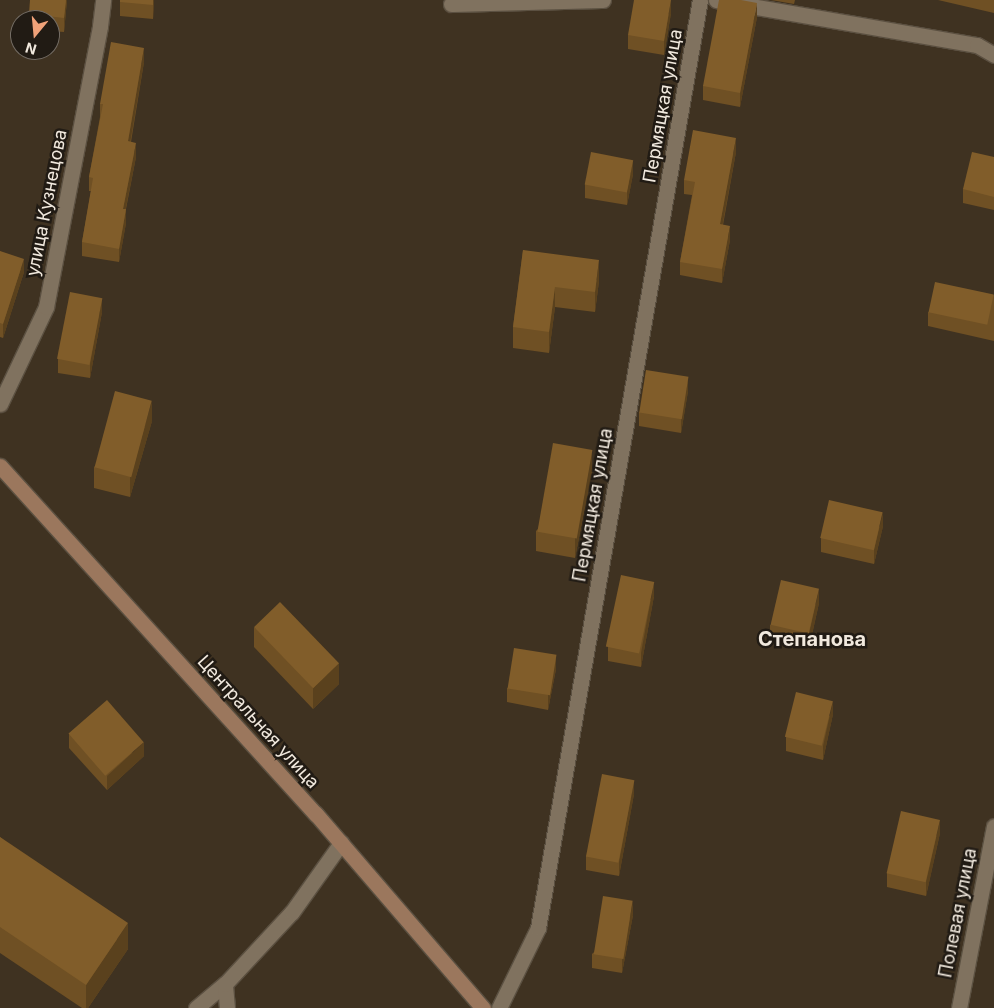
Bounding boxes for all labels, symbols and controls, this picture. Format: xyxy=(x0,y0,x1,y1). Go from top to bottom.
north arrow xyxy=(10,10,60,60)
street label: Пермяцкая улица xyxy=(639,28,687,184)
text: N xyxy=(23,39,38,59)
street label: улица Кузнецова xyxy=(22,128,72,278)
street label: Пермяцкая улица xyxy=(569,427,617,583)
district label: Степанова xyxy=(758,627,866,651)
street label: Центральная улица xyxy=(193,651,323,793)
street label: Полевая улица xyxy=(935,846,981,980)

